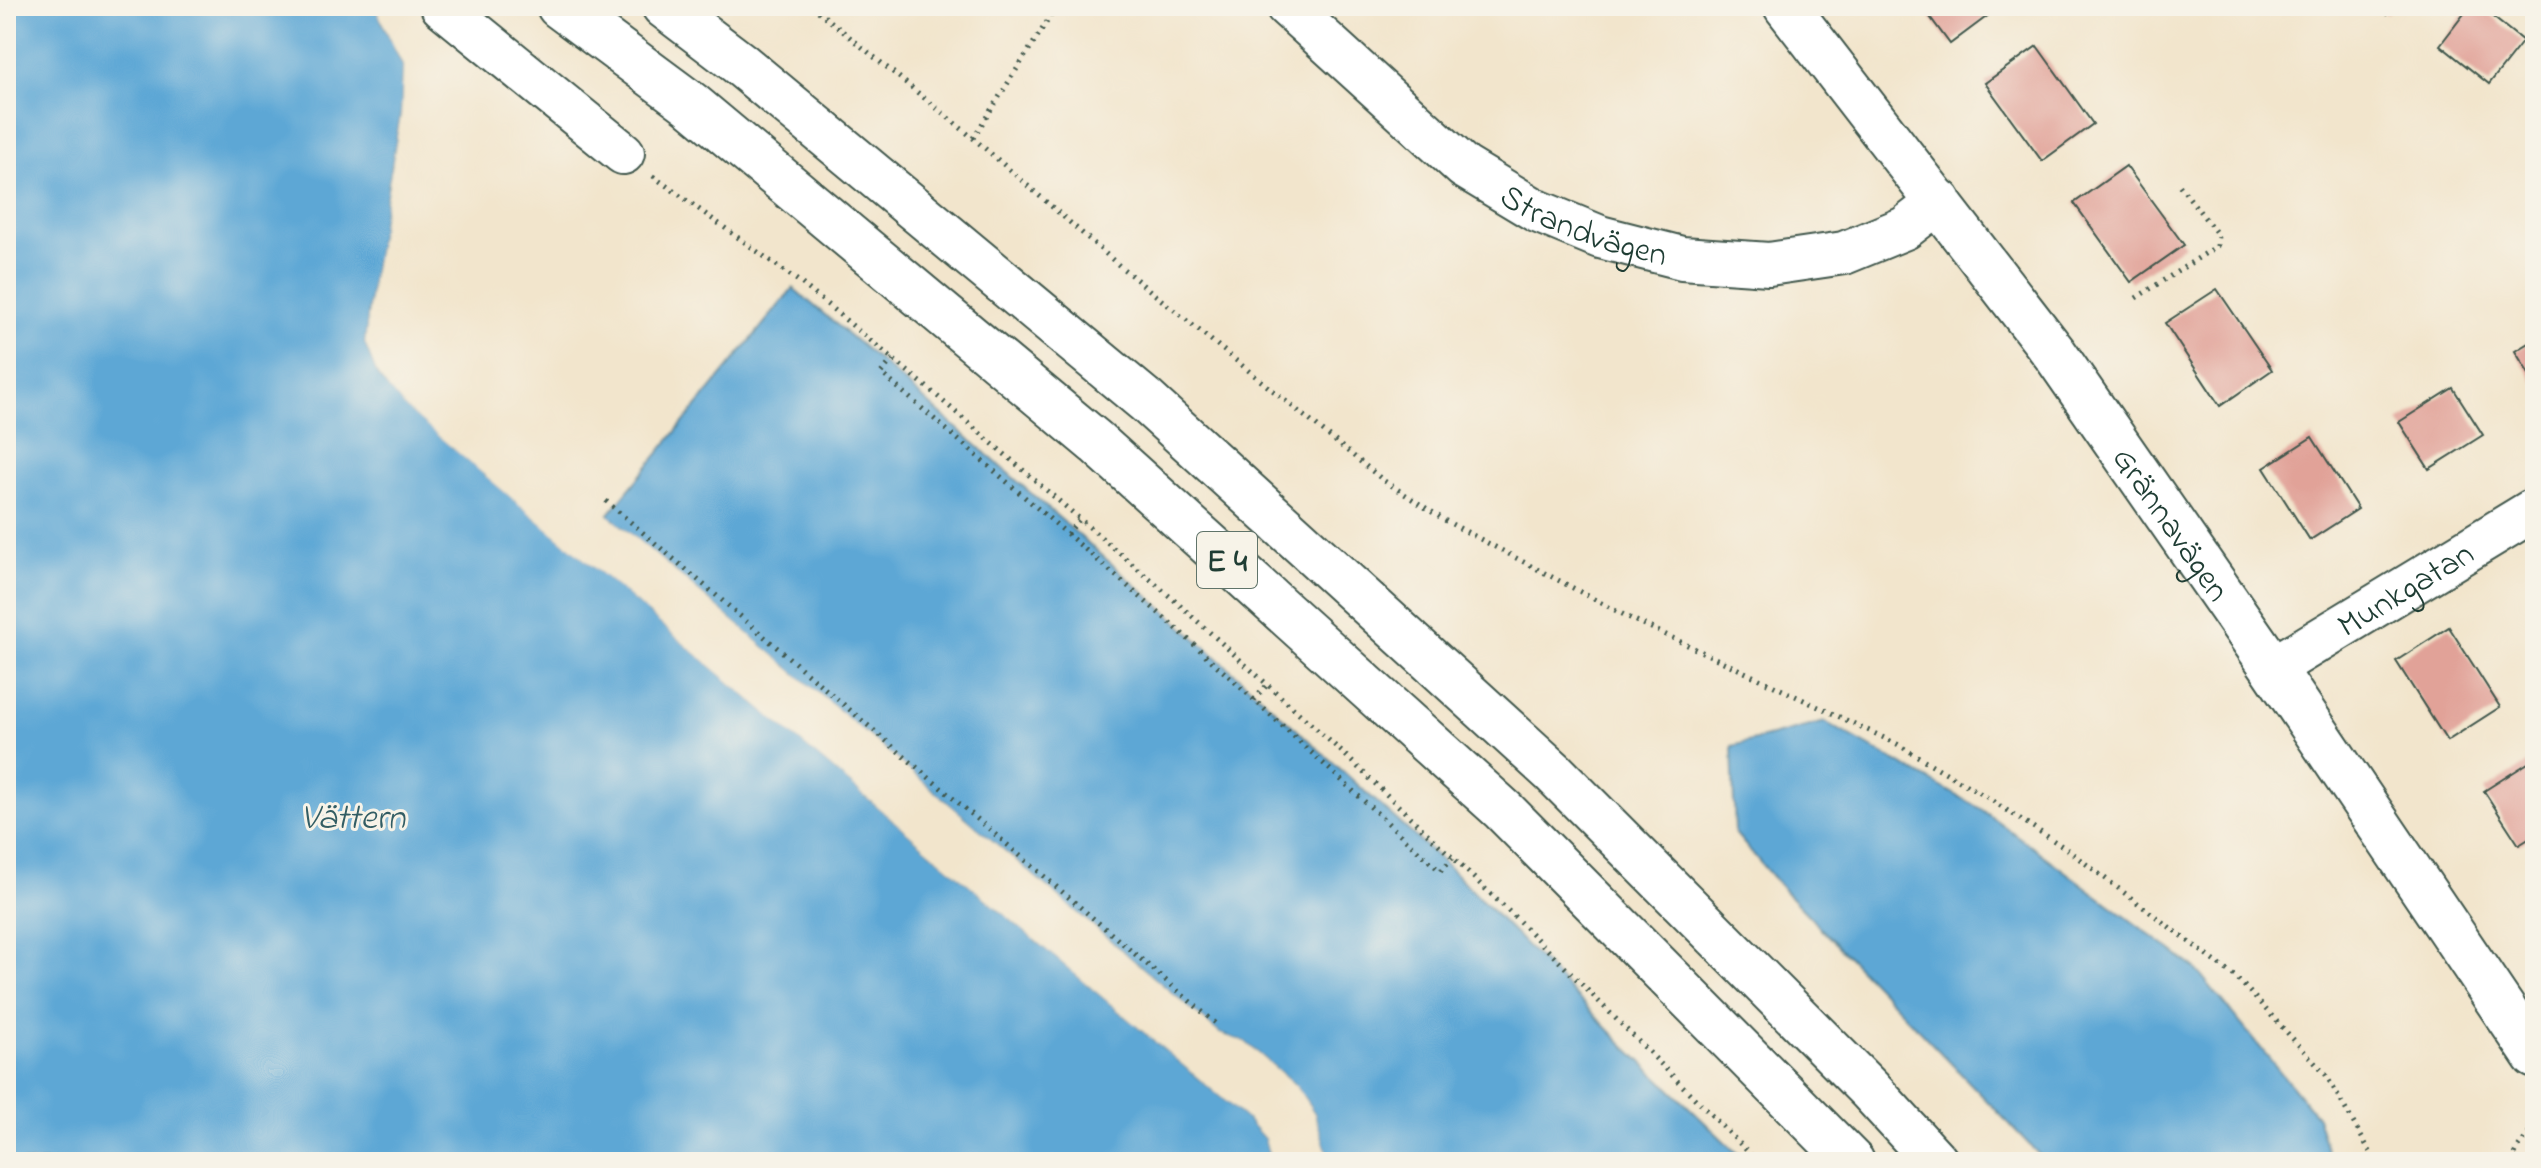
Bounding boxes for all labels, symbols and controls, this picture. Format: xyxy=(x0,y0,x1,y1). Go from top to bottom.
street label: Strandvägen xyxy=(1489,173,1672,282)
street label: Grännavägen xyxy=(2098,438,2241,613)
street label: Munkgatan xyxy=(2329,531,2485,652)
road number: E 4 xyxy=(1197,532,1257,588)
water label: Vättern xyxy=(301,793,406,846)

